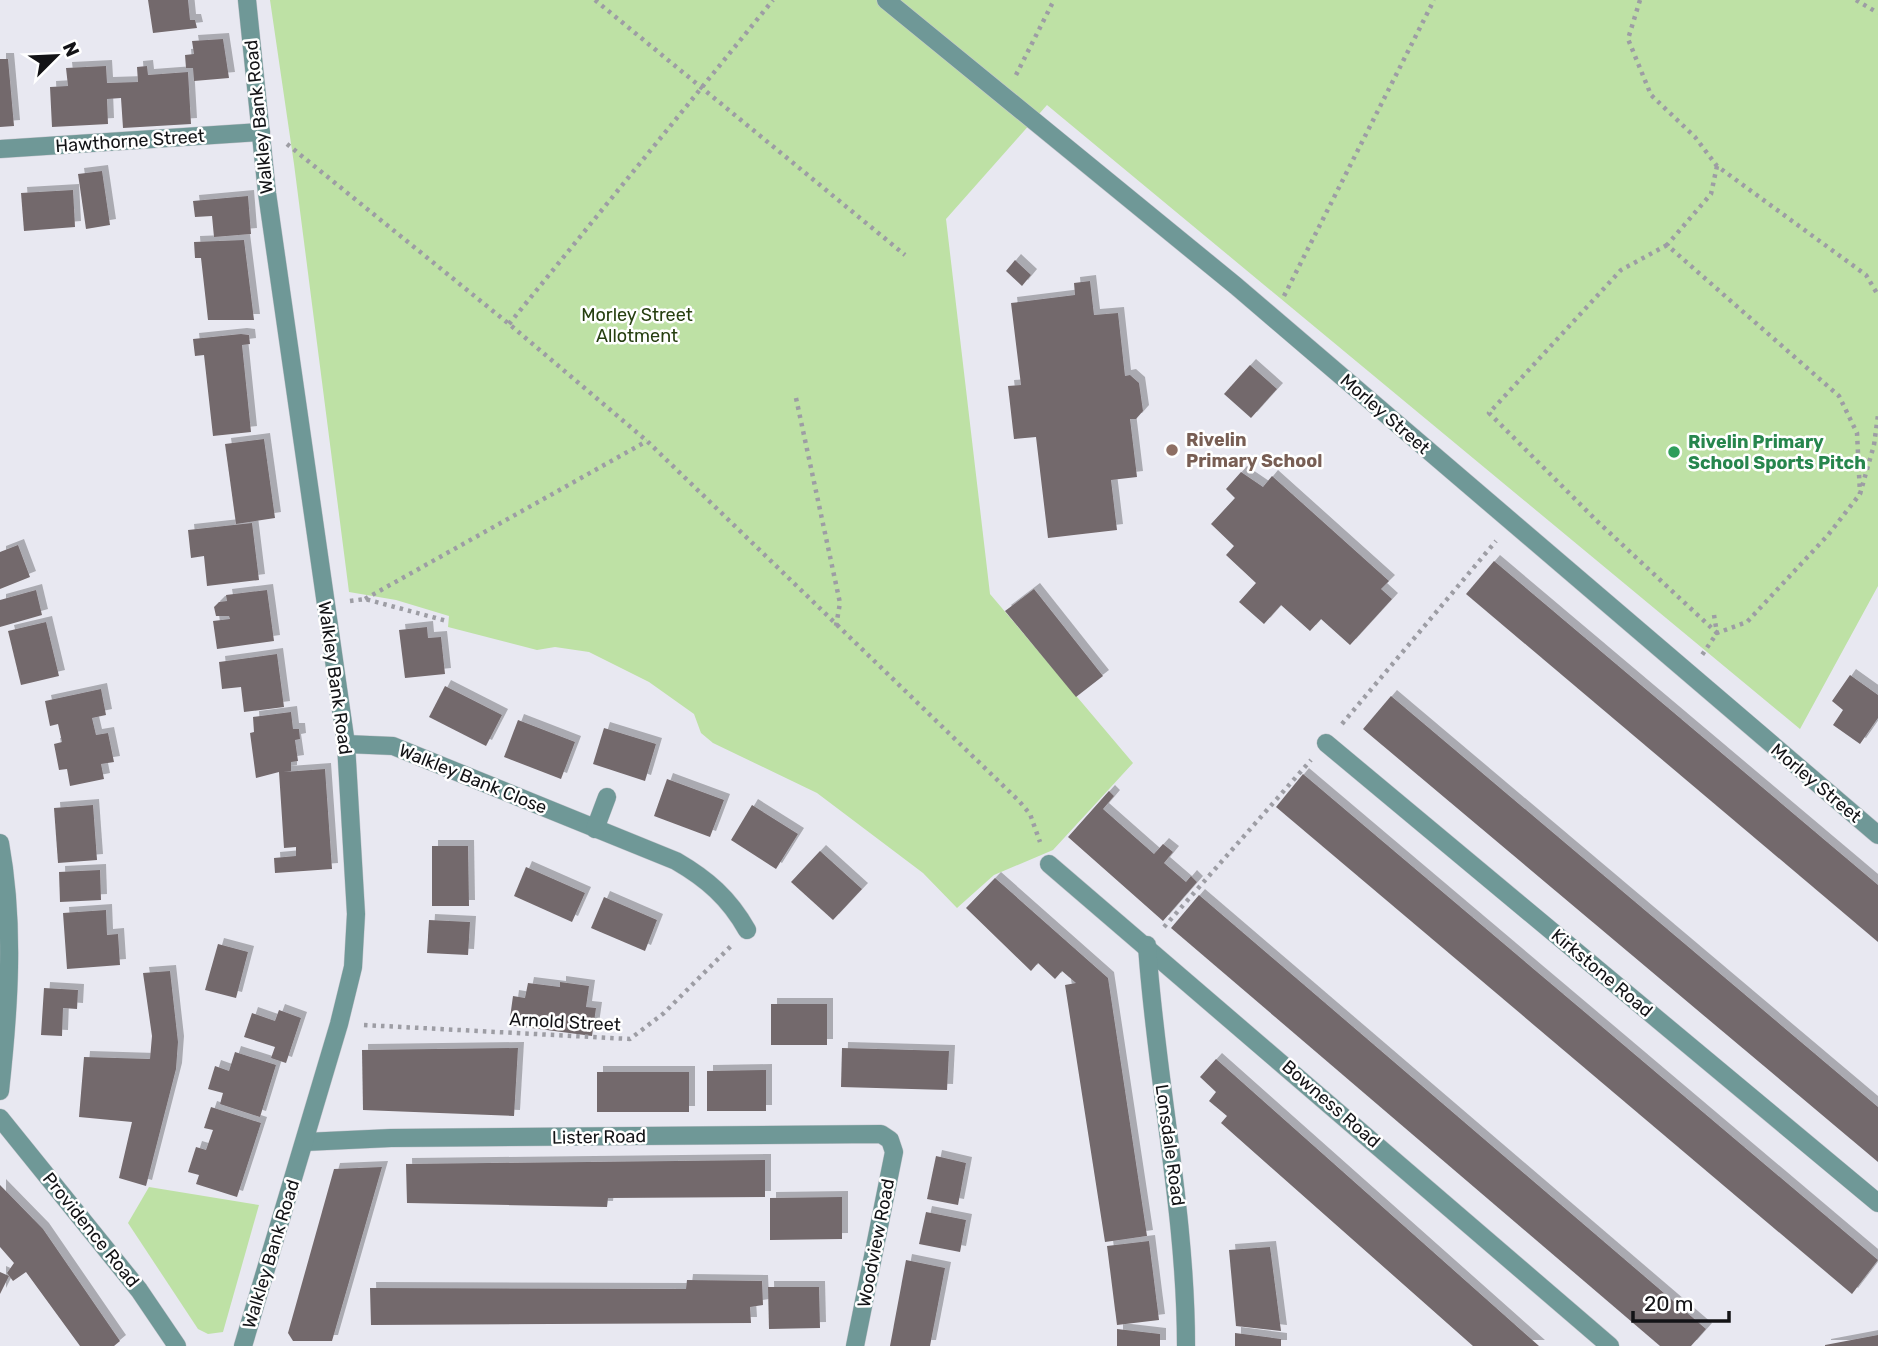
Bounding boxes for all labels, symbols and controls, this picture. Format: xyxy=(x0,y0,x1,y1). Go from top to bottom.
north arrow xyxy=(21,21,91,91)
text: N xyxy=(58,38,84,60)
street label: Walkley Bank Road xyxy=(240,39,278,195)
street label: Hawthorne Street xyxy=(55,125,205,157)
park label: Morley Street Allotment xyxy=(581,304,693,347)
street label: Morley Street xyxy=(1336,369,1434,459)
place label: Rivelin Primary School xyxy=(1186,429,1322,472)
place label: Rivelin Primary School Sports Pitch xyxy=(1688,431,1866,474)
marker: Rivelin Primary School xyxy=(1164,442,1180,458)
marker: Rivelin Primary School Sports Pitch xyxy=(1666,444,1682,460)
street label: Walkley Bank Road xyxy=(313,600,357,756)
street label: Walkley Bank Close xyxy=(396,739,550,819)
street label: Morley Street xyxy=(1766,739,1866,827)
street label: Kirkstone Road xyxy=(1547,924,1657,1022)
street label: Arnold Street xyxy=(509,1008,621,1036)
street label: Bowness Road xyxy=(1277,1055,1385,1153)
street label: Lonsdale Road xyxy=(1151,1083,1189,1207)
street label: Lister Road xyxy=(552,1125,646,1149)
street label: Providence Road xyxy=(38,1168,144,1292)
street label: Walkley Bank Road xyxy=(238,1177,304,1331)
street label: Woodview Road xyxy=(853,1177,899,1309)
scale bar xyxy=(1633,1280,1729,1324)
text: 20 m xyxy=(1644,1291,1693,1316)

